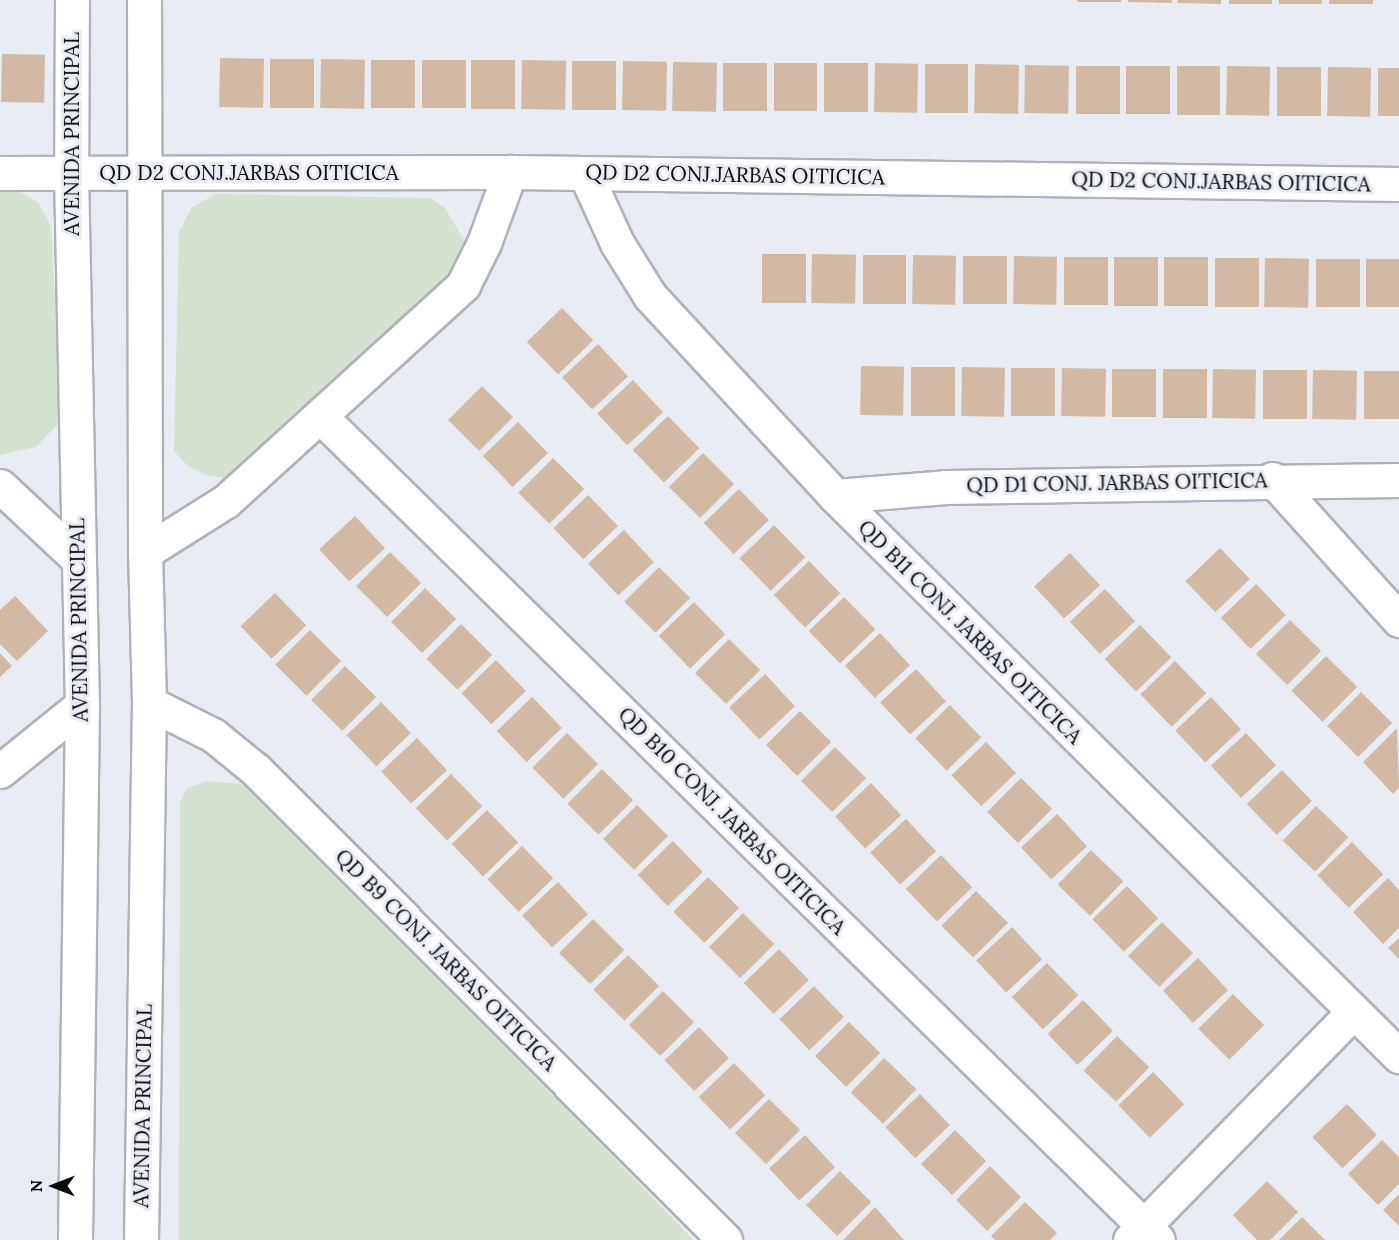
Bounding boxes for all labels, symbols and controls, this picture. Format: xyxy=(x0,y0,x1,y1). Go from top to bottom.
street label: AVENIDA PRINCIPAL xyxy=(59,32,85,236)
street label: QD D2 CONJ.JARBAS OITICICA xyxy=(99,160,399,186)
street label: QD D2 CONJ.JARBAS OITICICA xyxy=(585,160,885,190)
street label: QD D2 CONJ.JARBAS OITICICA xyxy=(1071,167,1371,197)
street label: QD D1 CONJ. JARBAS OITICICA xyxy=(966,468,1268,498)
street label: QD B11 CONJ. JARBAS OITICICA xyxy=(853,515,1087,749)
street label: AVENIDA PRINCIPAL xyxy=(65,518,93,722)
street label: QD B10 CONJ. JARBAS OITICICA xyxy=(613,702,851,940)
street label: QD B9 CONJ. JARBAS OITICICA xyxy=(330,844,562,1076)
street label: AVENIDA PRINCIPAL xyxy=(129,1004,157,1208)
north arrow xyxy=(24,1156,84,1216)
text: N xyxy=(26,1180,46,1192)

